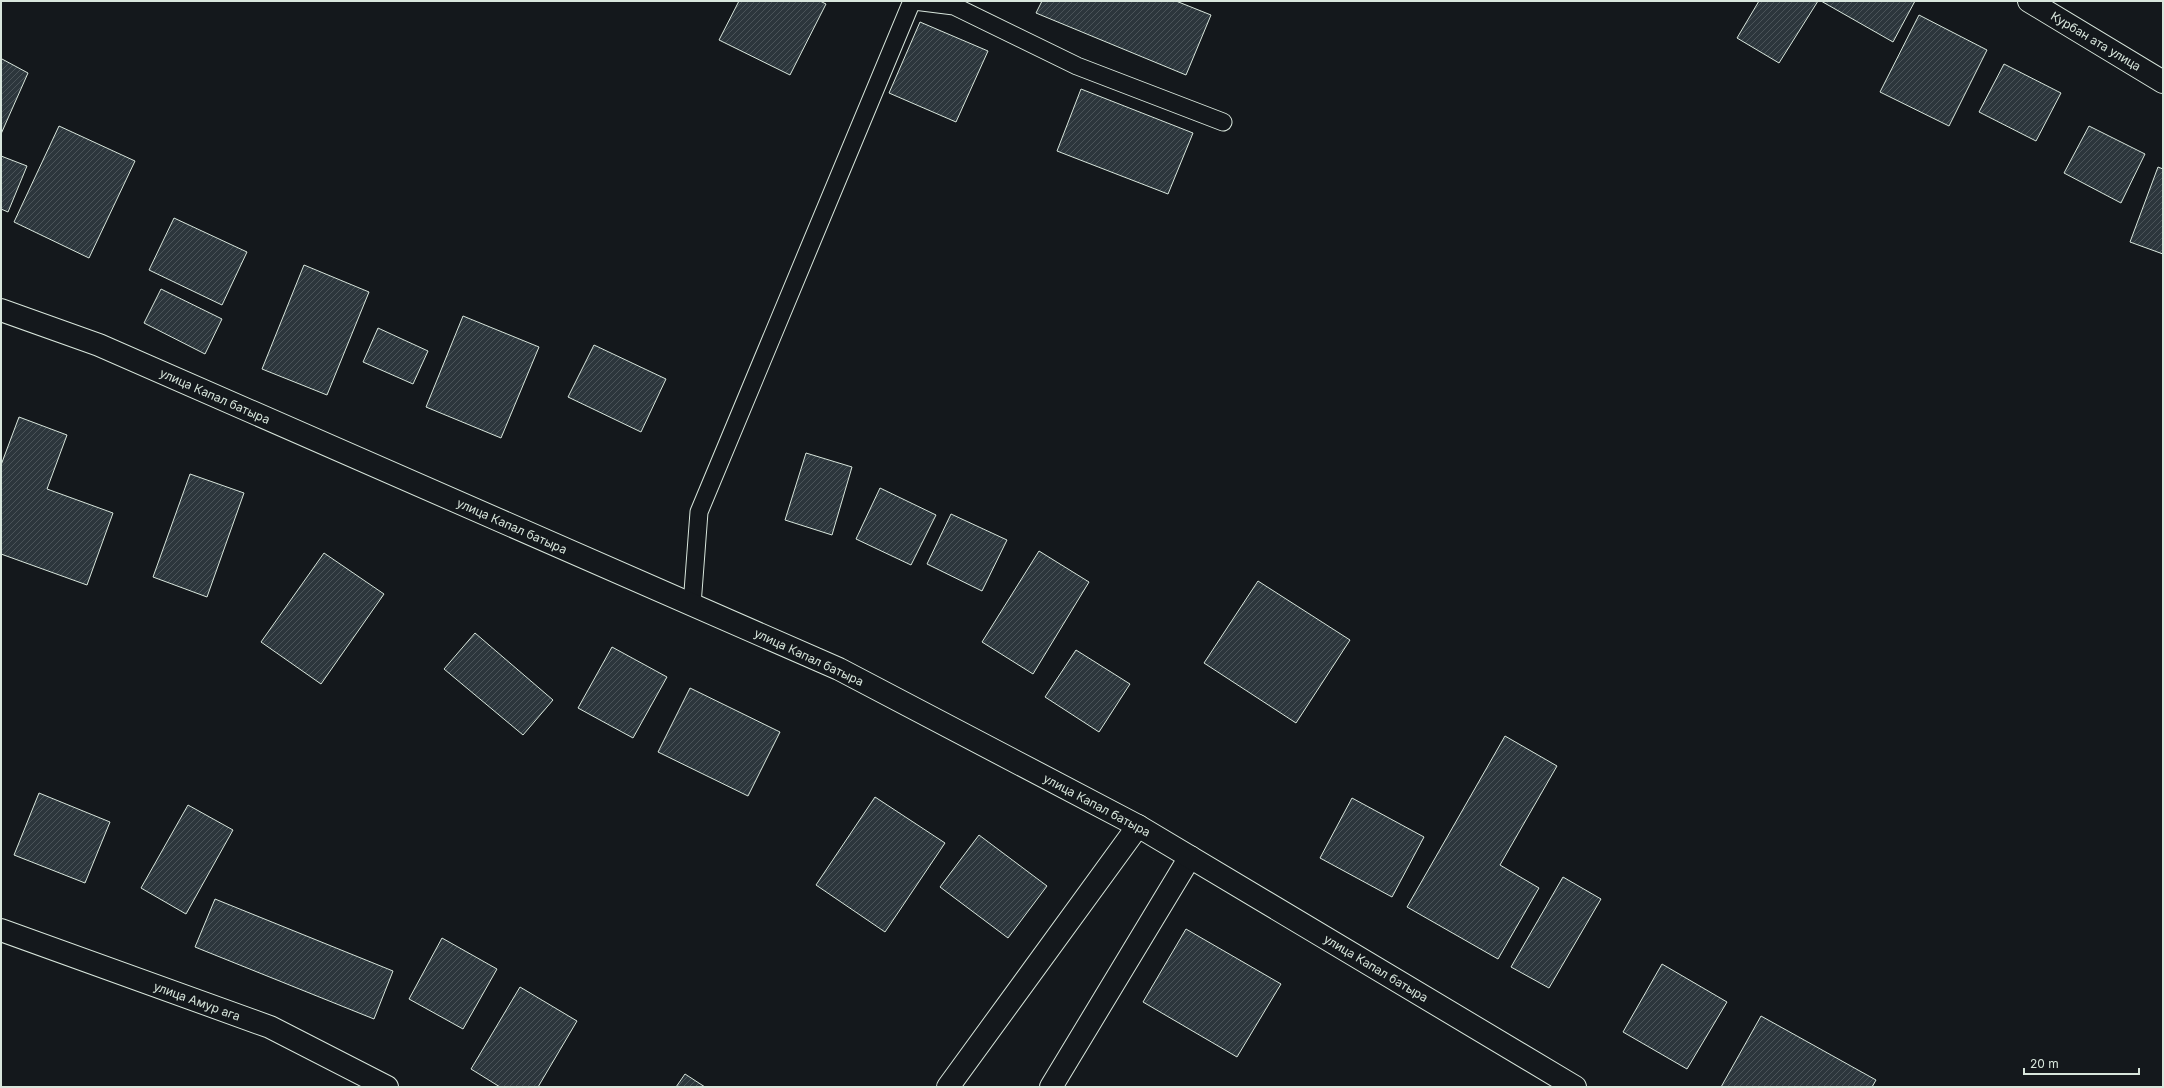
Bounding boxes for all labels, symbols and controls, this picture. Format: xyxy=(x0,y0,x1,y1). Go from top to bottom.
street label: Курбан ата улица xyxy=(2048,8,2144,74)
street label: улица Капал батыра xyxy=(158,365,272,427)
street label: улица Капал батыра xyxy=(455,495,569,557)
street label: улица Капал батыра xyxy=(752,625,866,689)
street label: улица Капал батыра xyxy=(1041,770,1153,840)
street label: улица Капал батыра xyxy=(1321,931,1431,1005)
street label: улица Амур ага xyxy=(152,978,242,1024)
scale bar xyxy=(2024,1050,2139,1076)
text: 20 m xyxy=(2030,1056,2059,1071)

